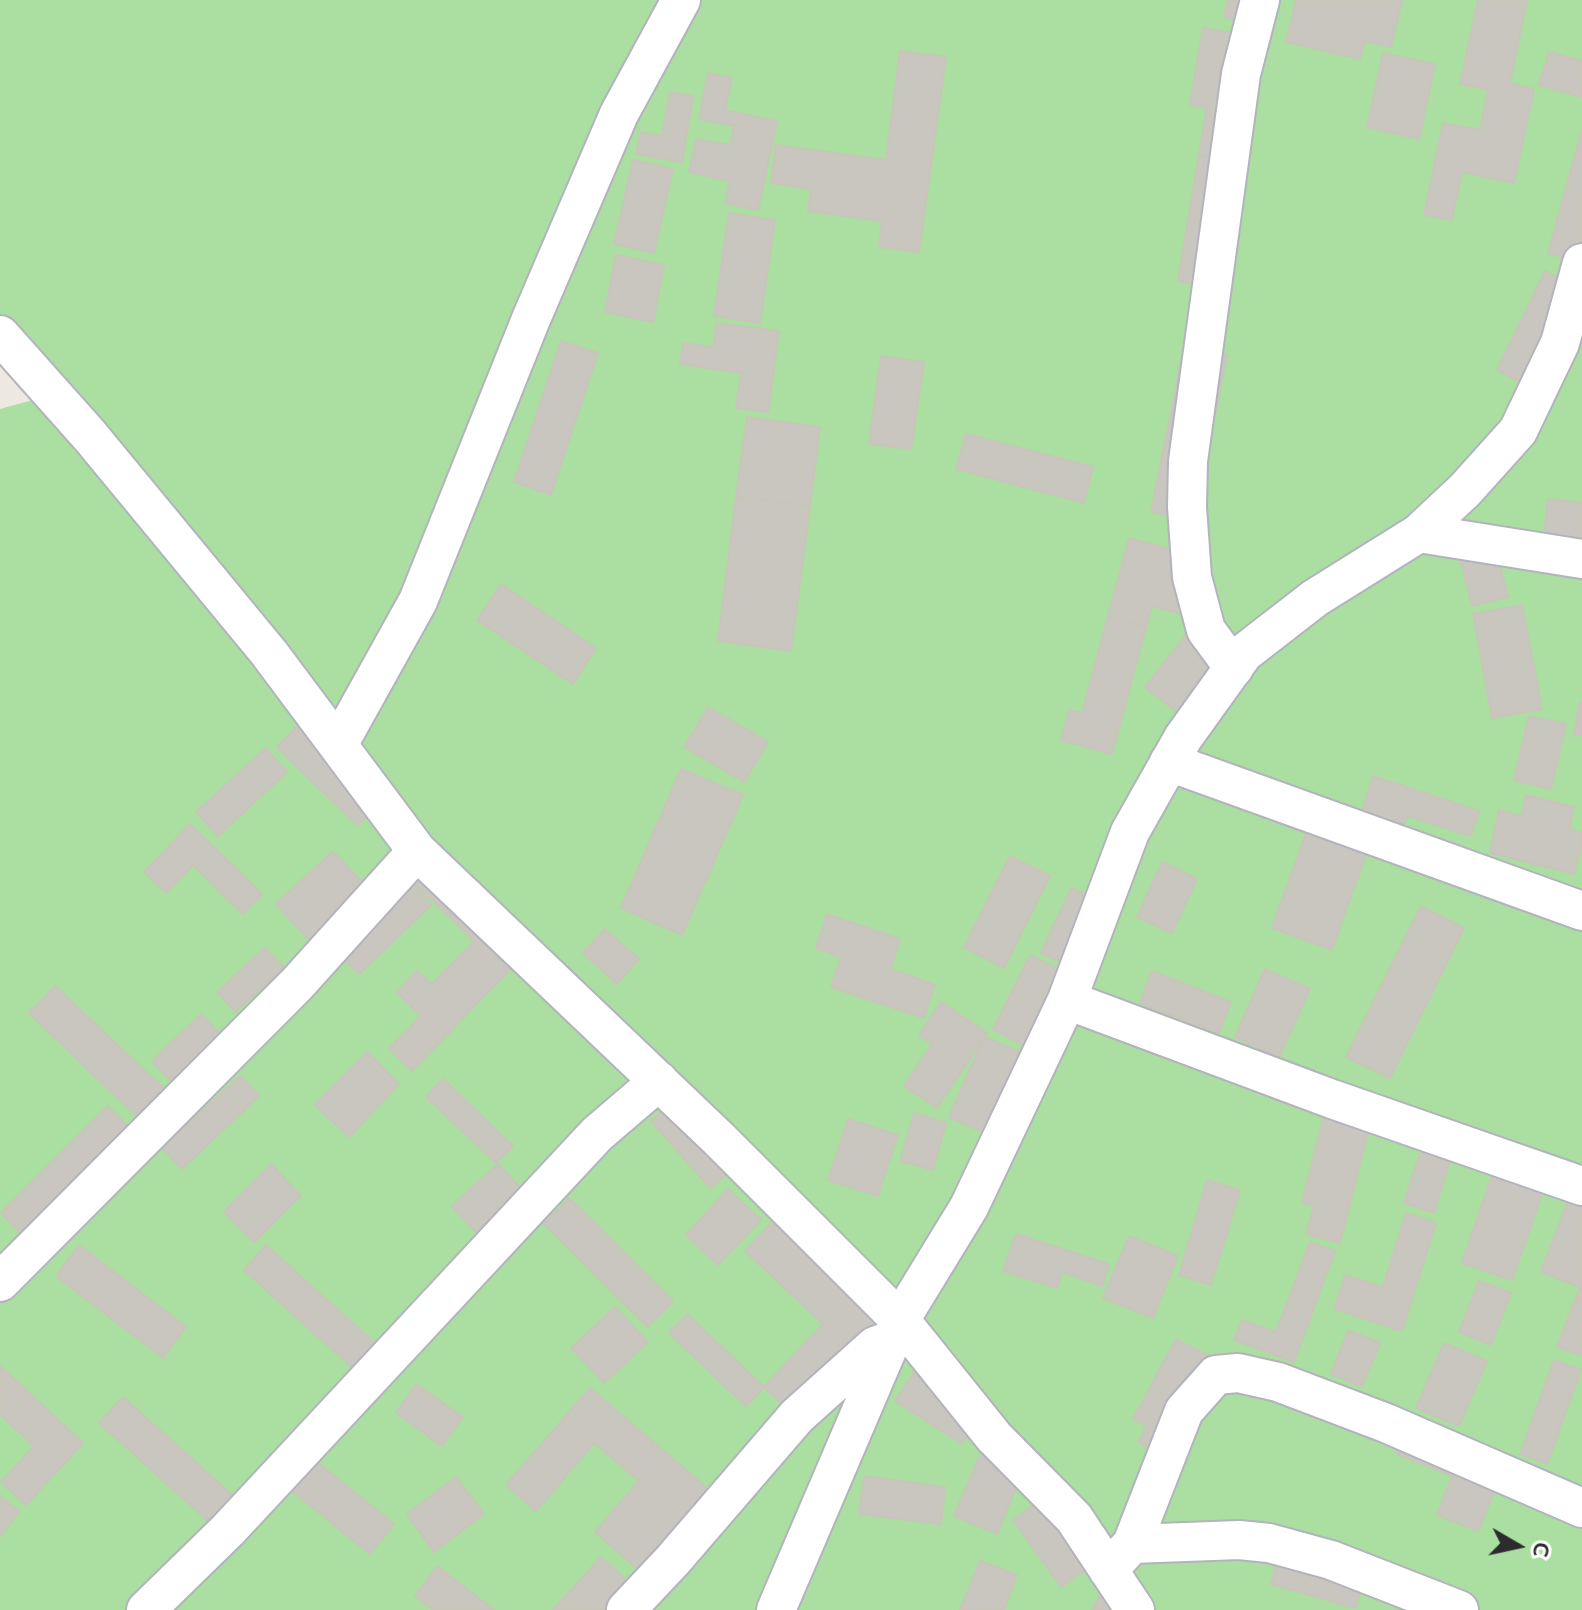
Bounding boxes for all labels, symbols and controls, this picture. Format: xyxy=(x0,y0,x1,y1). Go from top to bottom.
north arrow xyxy=(1478,1506,1558,1586)
text: С xyxy=(1527,1540,1557,1559)

